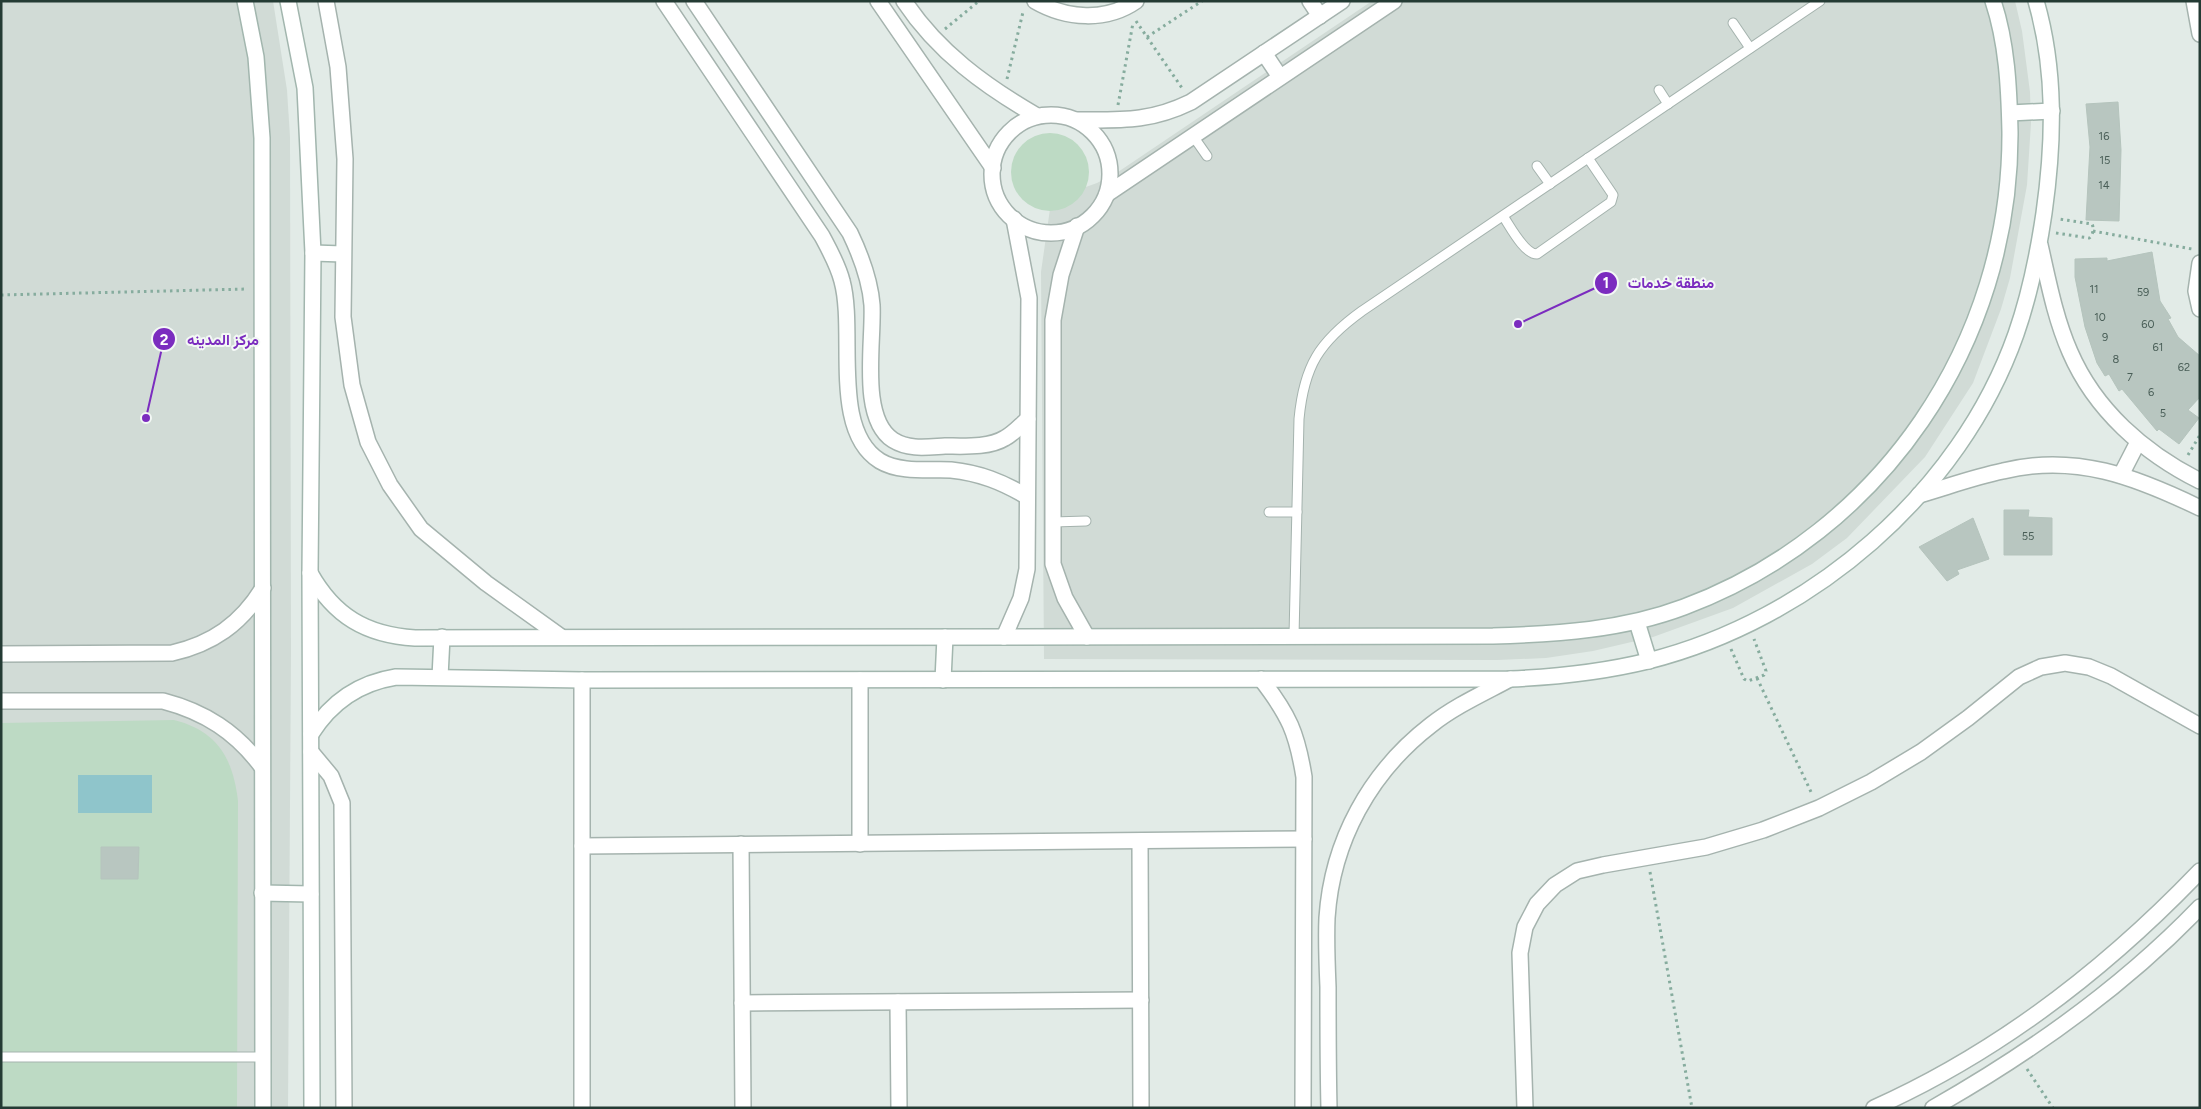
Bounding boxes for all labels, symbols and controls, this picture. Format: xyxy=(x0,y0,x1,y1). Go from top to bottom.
house number: 16 xyxy=(2099,130,2109,143)
house number: 15 xyxy=(2100,154,2110,167)
house number: 14 xyxy=(2098,179,2110,192)
callout: منطقة خدمات xyxy=(1593,268,1724,298)
text: 1 xyxy=(1603,274,1609,292)
text: منطقة خدمات xyxy=(1628,274,1714,292)
house number: 11 xyxy=(2089,283,2099,296)
house number: 59 xyxy=(2137,286,2149,299)
house number: 10 xyxy=(2094,311,2106,324)
house number: 60 xyxy=(2141,318,2155,331)
callout: مركز المدينه xyxy=(152,324,269,354)
text: 2 xyxy=(160,331,169,349)
text: مركز المدينه xyxy=(187,331,259,349)
house number: 9 xyxy=(2102,331,2108,344)
house number: 61 xyxy=(2153,341,2163,354)
house number: 8 xyxy=(2113,353,2120,366)
house number: 62 xyxy=(2178,361,2190,374)
house number: 7 xyxy=(2127,371,2133,384)
house number: 6 xyxy=(2148,386,2154,399)
house number: 5 xyxy=(2160,407,2166,420)
house number: 55 xyxy=(2022,530,2034,543)

